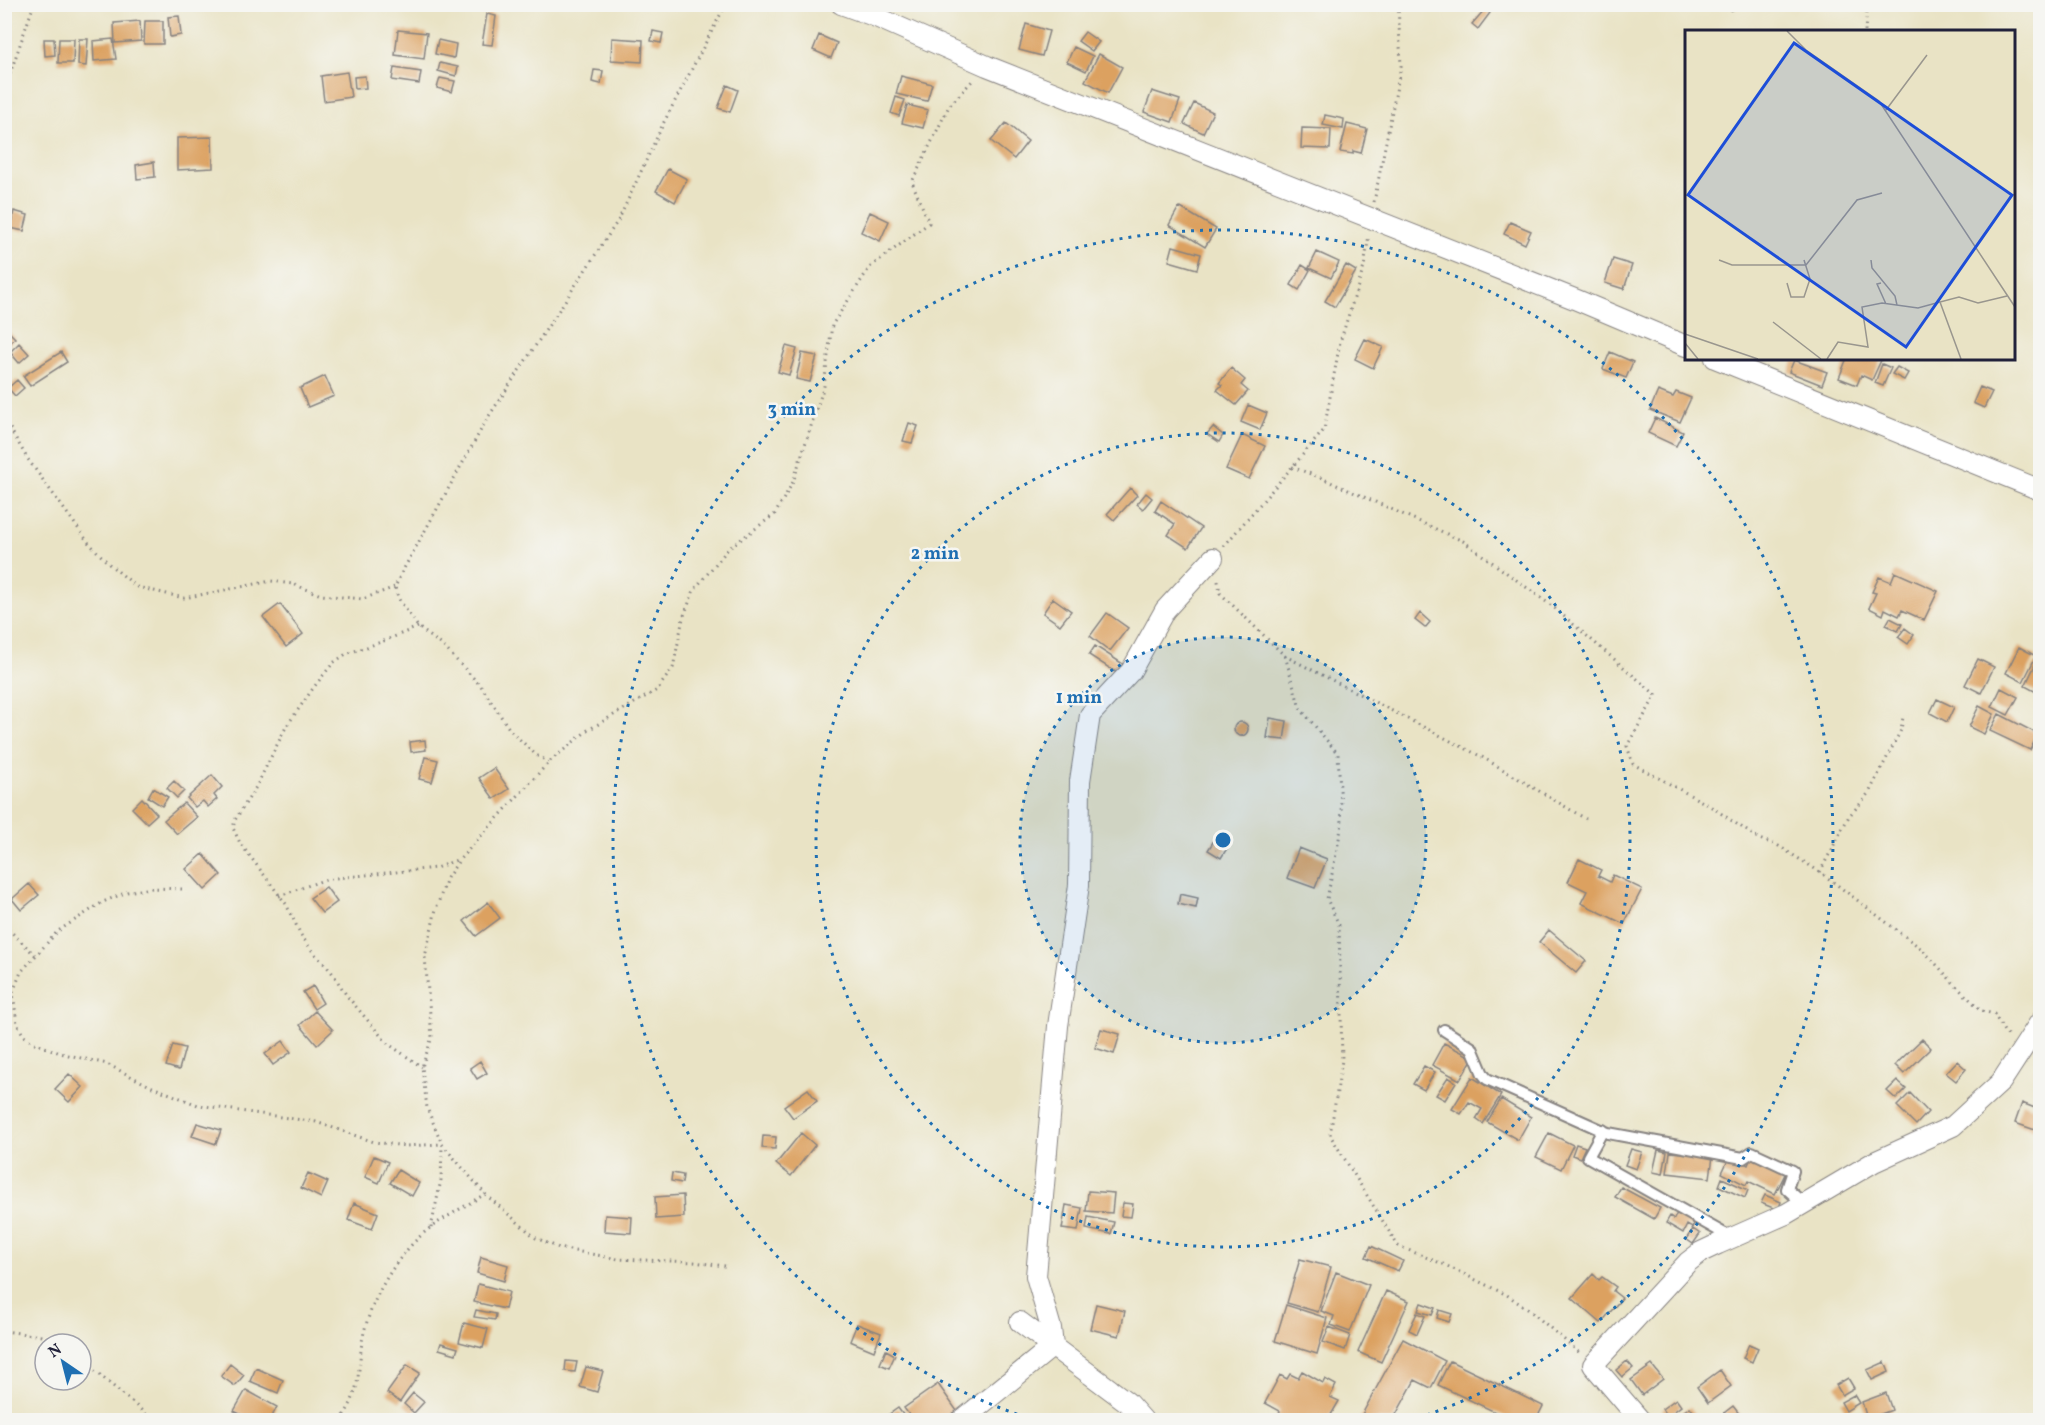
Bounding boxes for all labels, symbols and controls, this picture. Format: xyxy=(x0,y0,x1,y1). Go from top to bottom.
inset map xyxy=(1685,30,2015,360)
text: 3 min xyxy=(768,398,816,423)
text: 2 min xyxy=(911,542,959,567)
text: 1 min xyxy=(1056,686,1102,711)
centre of rings xyxy=(1213,830,1233,850)
north arrow xyxy=(33,1332,93,1392)
text: N xyxy=(44,1339,67,1364)

